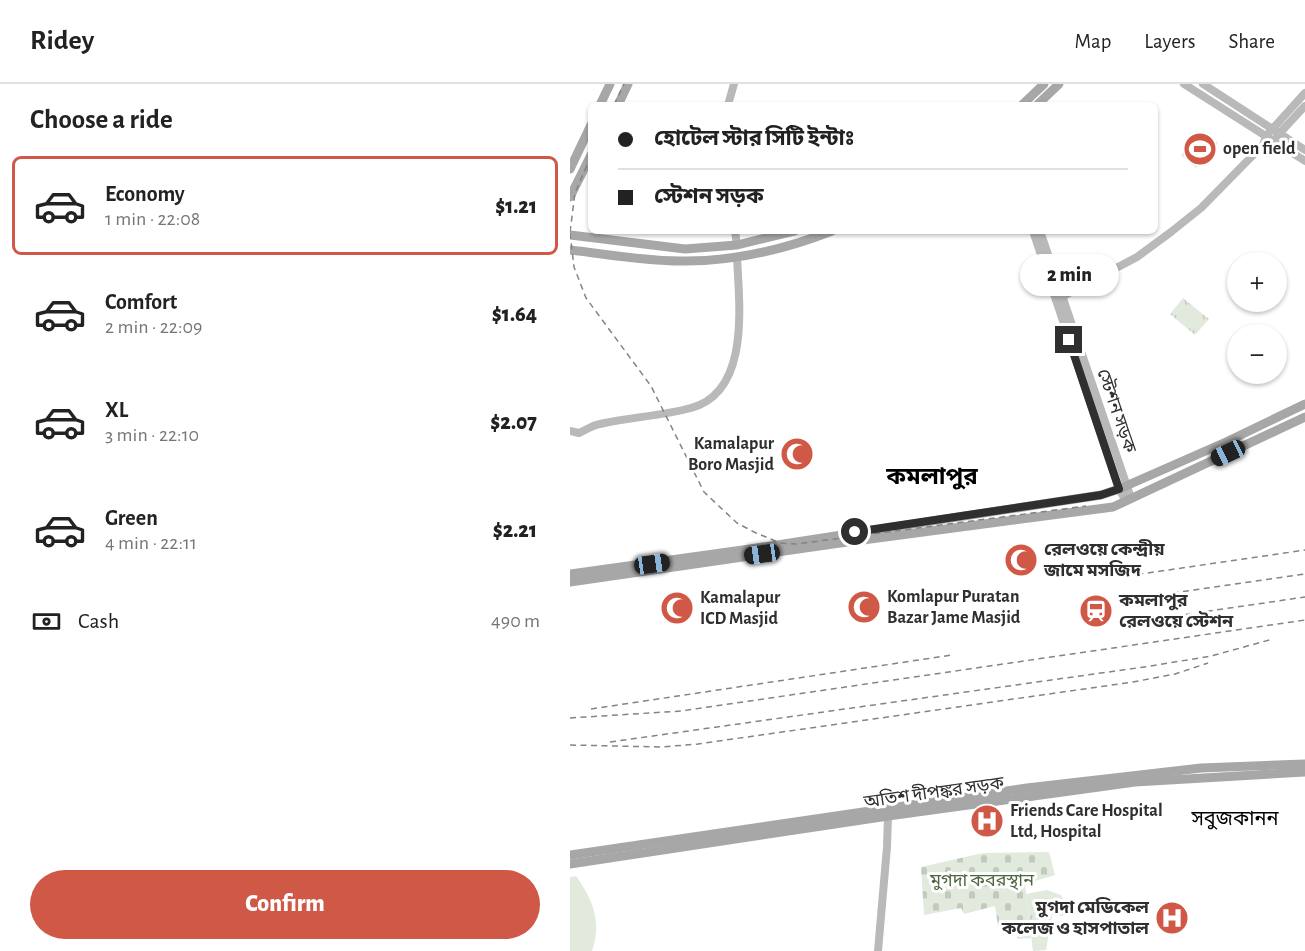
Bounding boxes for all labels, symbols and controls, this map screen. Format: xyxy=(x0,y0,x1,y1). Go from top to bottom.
text: Ridey xyxy=(30,27,94,55)
text: Map xyxy=(1075,31,1111,52)
text: Layers xyxy=(1144,31,1195,52)
text: Share xyxy=(1228,31,1275,52)
text: Choose a ride xyxy=(30,106,173,133)
text: হোটেল স্টার সিটি ইন্টাঃ xyxy=(654,127,855,149)
sports icon: open field xyxy=(1182,131,1218,167)
place label: open field xyxy=(1223,140,1296,158)
icon: car xyxy=(33,179,87,233)
text: Economy xyxy=(105,183,185,205)
text: স্টেশন সড়ক xyxy=(654,185,764,207)
text: $1.21 xyxy=(495,195,537,217)
text: 1 min · 22:08 xyxy=(105,209,200,229)
map controls xyxy=(1227,252,1287,384)
button: + xyxy=(1227,252,1287,312)
callout: 2 min xyxy=(1020,253,1118,295)
text: 2 min xyxy=(1047,265,1092,285)
icon: car xyxy=(33,287,87,341)
text: Comfort xyxy=(105,291,177,313)
text: $1.64 xyxy=(492,303,537,325)
text: 2 min · 22:09 xyxy=(105,317,202,337)
button: − xyxy=(1227,324,1287,384)
route end xyxy=(1055,326,1082,353)
street label: স্টেশন সড়ক xyxy=(1093,366,1141,456)
icon: car xyxy=(33,395,87,449)
text: XL xyxy=(105,399,128,421)
text: $2.07 xyxy=(490,411,537,433)
text: 3 min · 22:10 xyxy=(105,425,199,445)
place label: Kamalapur Boro Masjid xyxy=(688,435,775,474)
mosque icon: Kamalapur Boro Masjid xyxy=(779,436,815,472)
car xyxy=(1208,437,1248,469)
district label: কমলাপুর xyxy=(885,465,978,490)
icon: car xyxy=(33,503,87,557)
text: Green xyxy=(105,507,158,529)
route start xyxy=(841,518,868,545)
text: $2.21 xyxy=(493,519,537,541)
text: 4 min · 22:11 xyxy=(105,533,197,553)
place label: রেলওয়ে কেন্দ্রীয় জামে মসজিদ xyxy=(1043,539,1165,580)
mosque icon: রেলওয়ে কেন্দ্রীয় জামে মসজিদ xyxy=(1003,542,1039,578)
car xyxy=(743,543,781,565)
car xyxy=(633,553,671,575)
place label: Komlapur Puratan Bazar Jame Masjid xyxy=(887,588,1021,627)
place label: Kamalapur ICD Masjid xyxy=(700,589,781,628)
mosque icon: Komlapur Puratan Bazar Jame Masjid xyxy=(846,589,882,625)
mosque icon: Kamalapur ICD Masjid xyxy=(659,590,695,626)
place label: কমলাপুর রেলওয়ে স্টেশন xyxy=(1118,592,1234,631)
station icon: কমলাপুর রেলওয়ে স্টেশন xyxy=(1078,593,1114,629)
icon: cash xyxy=(30,605,63,638)
text: Cash xyxy=(78,610,119,632)
text: 490 m xyxy=(491,611,540,631)
street label: অতিশ দীপঙ্কর সড়ক xyxy=(862,772,1006,812)
place label: Friends Care Hospital Ltd, Hospital xyxy=(1010,802,1163,841)
hospital icon: Friends Care Hospital Ltd, Hospital xyxy=(969,803,1005,839)
district label: সবুজকানন xyxy=(1190,809,1280,830)
button: Confirm xyxy=(30,870,540,939)
park label: মুগদা কবরস্থান xyxy=(929,872,1035,891)
place label: মুগদা মেডিকেল কলেজ ও হাসপাতাল xyxy=(1001,897,1149,938)
hospital icon: মুগদা মেডিকেল কলেজ ও হাসপাতাল xyxy=(1154,900,1190,936)

